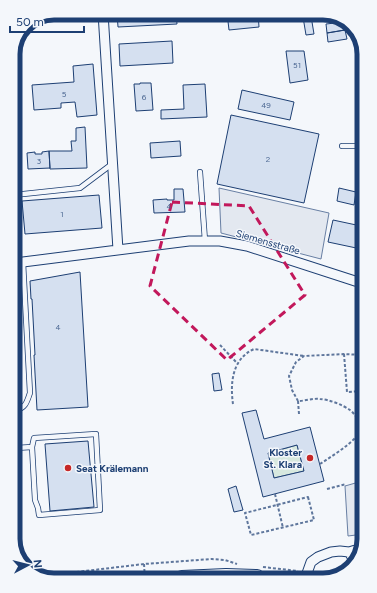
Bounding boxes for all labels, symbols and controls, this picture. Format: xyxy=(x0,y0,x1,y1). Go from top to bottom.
scale bar xyxy=(10,8,84,34)
text: 50 m xyxy=(16,15,44,29)
house number: 51 xyxy=(293,60,301,70)
house number: 5 xyxy=(62,89,67,99)
house number: 6 xyxy=(142,92,147,102)
house number: 49 xyxy=(261,100,271,110)
house number: 2 xyxy=(266,154,270,164)
house number: 3 xyxy=(37,156,41,166)
house number: 4 xyxy=(167,201,172,211)
house number: 1 xyxy=(60,209,64,219)
street label: Siemensstraße xyxy=(234,227,302,258)
house number: 4 xyxy=(56,322,61,332)
place label: Kloster St. Klara xyxy=(263,446,302,471)
marker: Kloster St. Klara xyxy=(305,453,315,463)
place label: Seat Krälemann xyxy=(76,462,149,475)
marker: Seat Krälemann xyxy=(63,463,73,473)
north arrow xyxy=(8,545,48,585)
text: N xyxy=(30,559,44,569)

